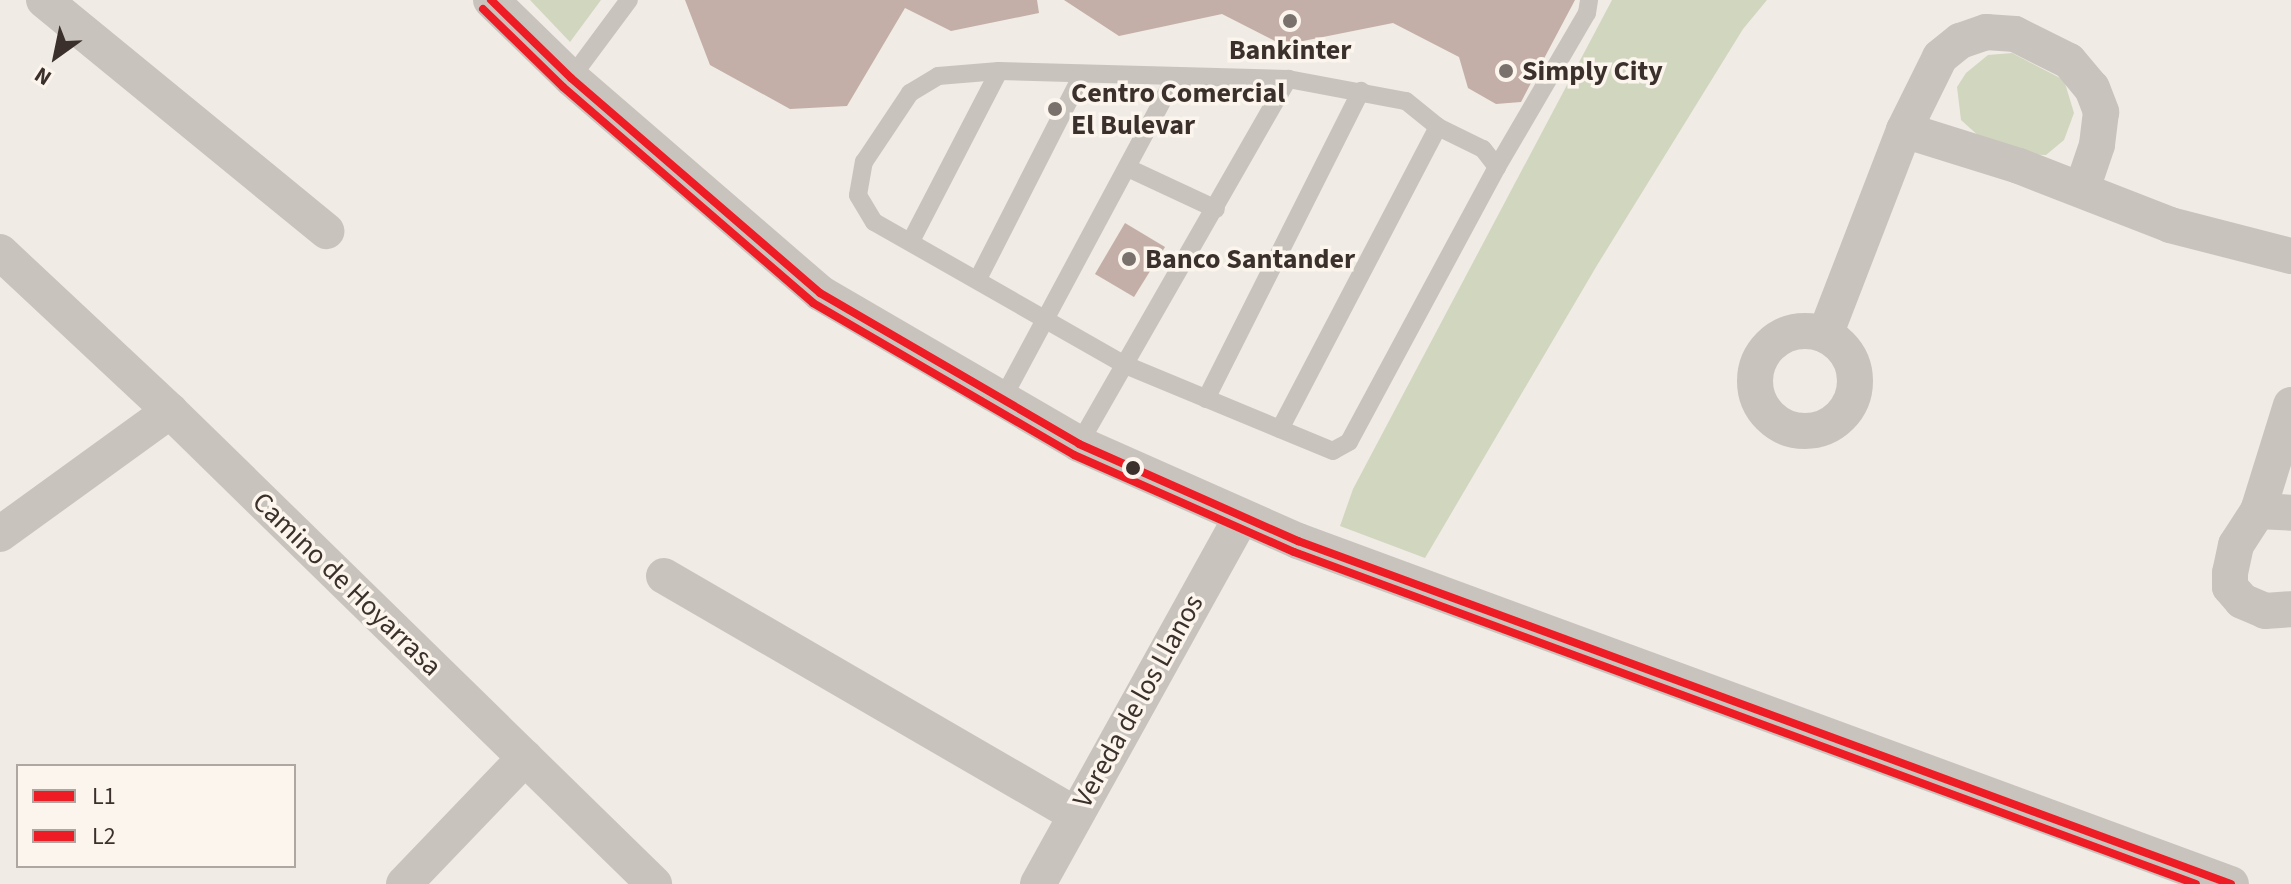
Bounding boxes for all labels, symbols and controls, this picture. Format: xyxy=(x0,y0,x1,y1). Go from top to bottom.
marker: Bankinter xyxy=(1281,12,1299,30)
north arrow xyxy=(16,16,96,96)
place label: Bankinter xyxy=(1229,33,1351,67)
place label: Simply City xyxy=(1522,54,1663,88)
text: N xyxy=(28,59,58,94)
marker: Simply City xyxy=(1497,62,1515,80)
place label: Centro Comercial El Bulevar xyxy=(1071,76,1285,142)
marker: Centro Comercial El Bulevar xyxy=(1046,100,1064,118)
place label: Banco Santander xyxy=(1145,242,1355,276)
marker: Banco Santander xyxy=(1120,250,1138,268)
unlabelled marker xyxy=(1125,460,1141,476)
street label: Camino de Hoyarrasa xyxy=(245,485,449,683)
street label: Vereda de los Llanos xyxy=(1066,589,1210,813)
legend xyxy=(16,764,296,868)
text: L1 xyxy=(92,779,116,814)
text: L2 xyxy=(92,819,116,854)

